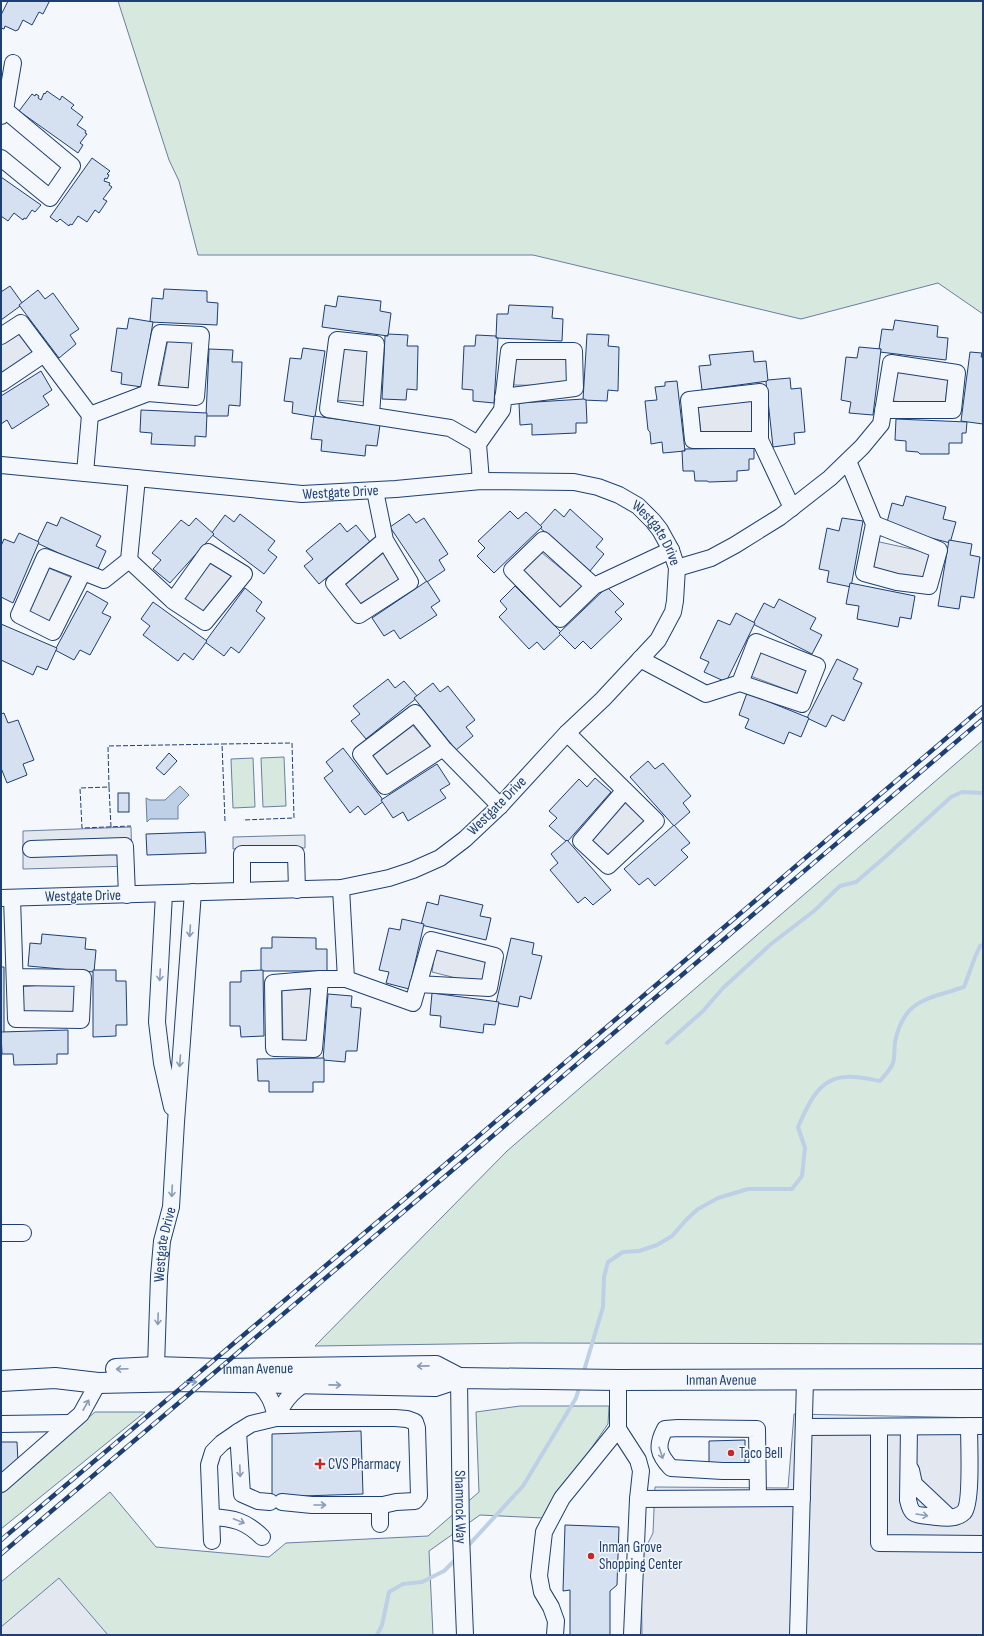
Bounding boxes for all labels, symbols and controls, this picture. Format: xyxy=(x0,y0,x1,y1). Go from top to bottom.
street label: Westgate Drive xyxy=(302,480,379,503)
street label: Westgate Drive xyxy=(629,495,685,568)
street label: Westgate Drive xyxy=(463,772,531,840)
street label: Westgate Drive xyxy=(45,886,121,906)
one-way arrow xyxy=(187,924,194,937)
one-way arrow xyxy=(156,968,164,981)
one-way arrow xyxy=(177,1054,184,1067)
one-way arrow xyxy=(168,1184,176,1197)
street label: Westgate Drive xyxy=(149,1205,180,1282)
one-way arrow xyxy=(154,1312,162,1325)
street label: Inman Avenue xyxy=(223,1358,293,1378)
one-way arrow xyxy=(417,1362,430,1370)
one-way arrow xyxy=(116,1365,129,1372)
street label: Inman Avenue xyxy=(686,1370,756,1389)
one-way arrow xyxy=(184,1378,197,1385)
one-way arrow xyxy=(328,1381,341,1388)
one-way arrow xyxy=(82,1399,90,1411)
place label: Taco Bell xyxy=(739,1444,783,1463)
one-way arrow xyxy=(658,1447,666,1459)
marker: Taco Bell xyxy=(726,1448,736,1458)
place label: CVS Pharmacy xyxy=(328,1455,401,1474)
marker: CVS Pharmacy xyxy=(315,1459,325,1469)
one-way arrow xyxy=(236,1464,244,1477)
street label: Shamrock Way xyxy=(451,1470,471,1544)
one-way arrow xyxy=(313,1501,326,1509)
one-way arrow xyxy=(915,1511,928,1519)
one-way arrow xyxy=(232,1518,244,1526)
place label: Inman Grove Shopping Center xyxy=(599,1538,683,1574)
marker: Inman Grove Shopping Center xyxy=(586,1551,596,1561)

